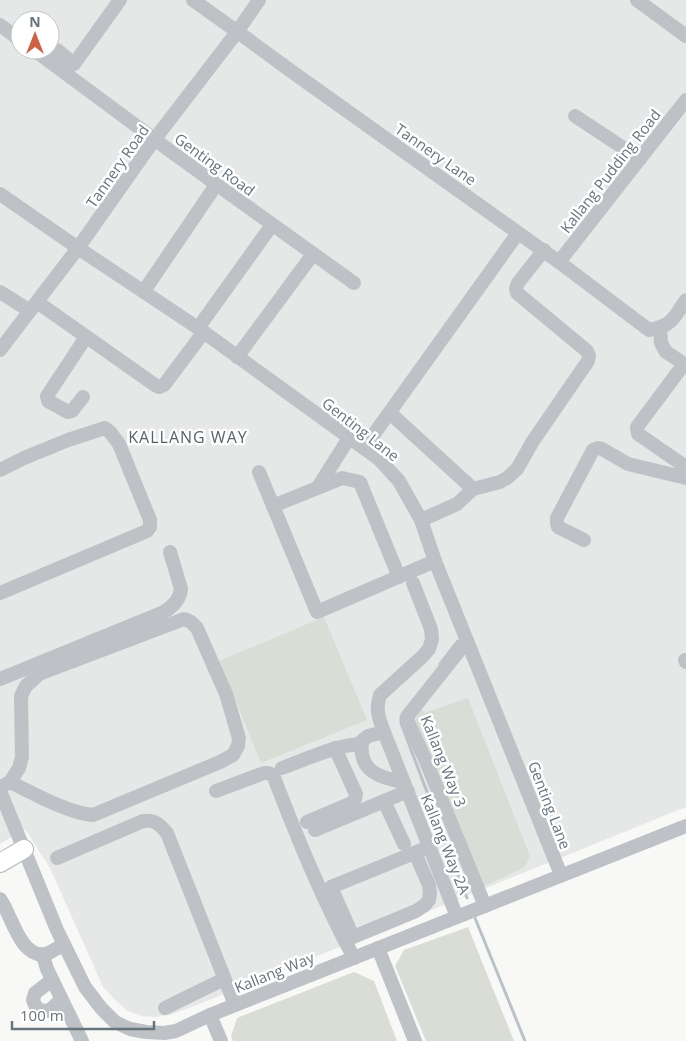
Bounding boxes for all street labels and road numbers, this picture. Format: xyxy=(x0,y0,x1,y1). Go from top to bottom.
street label: Kallang Pudding Road xyxy=(555,105,665,237)
street label: Tannery Lane xyxy=(391,119,481,189)
street label: Tannery Road xyxy=(81,121,153,211)
street label: Genting Road xyxy=(171,128,259,200)
street label: Genting Lane xyxy=(318,393,404,465)
street label: Kallang Way 3 xyxy=(417,712,471,810)
street label: Genting Lane xyxy=(524,758,576,852)
street label: Kallang Way 2A xyxy=(417,791,475,898)
street label: Kallang Way xyxy=(231,947,317,997)

